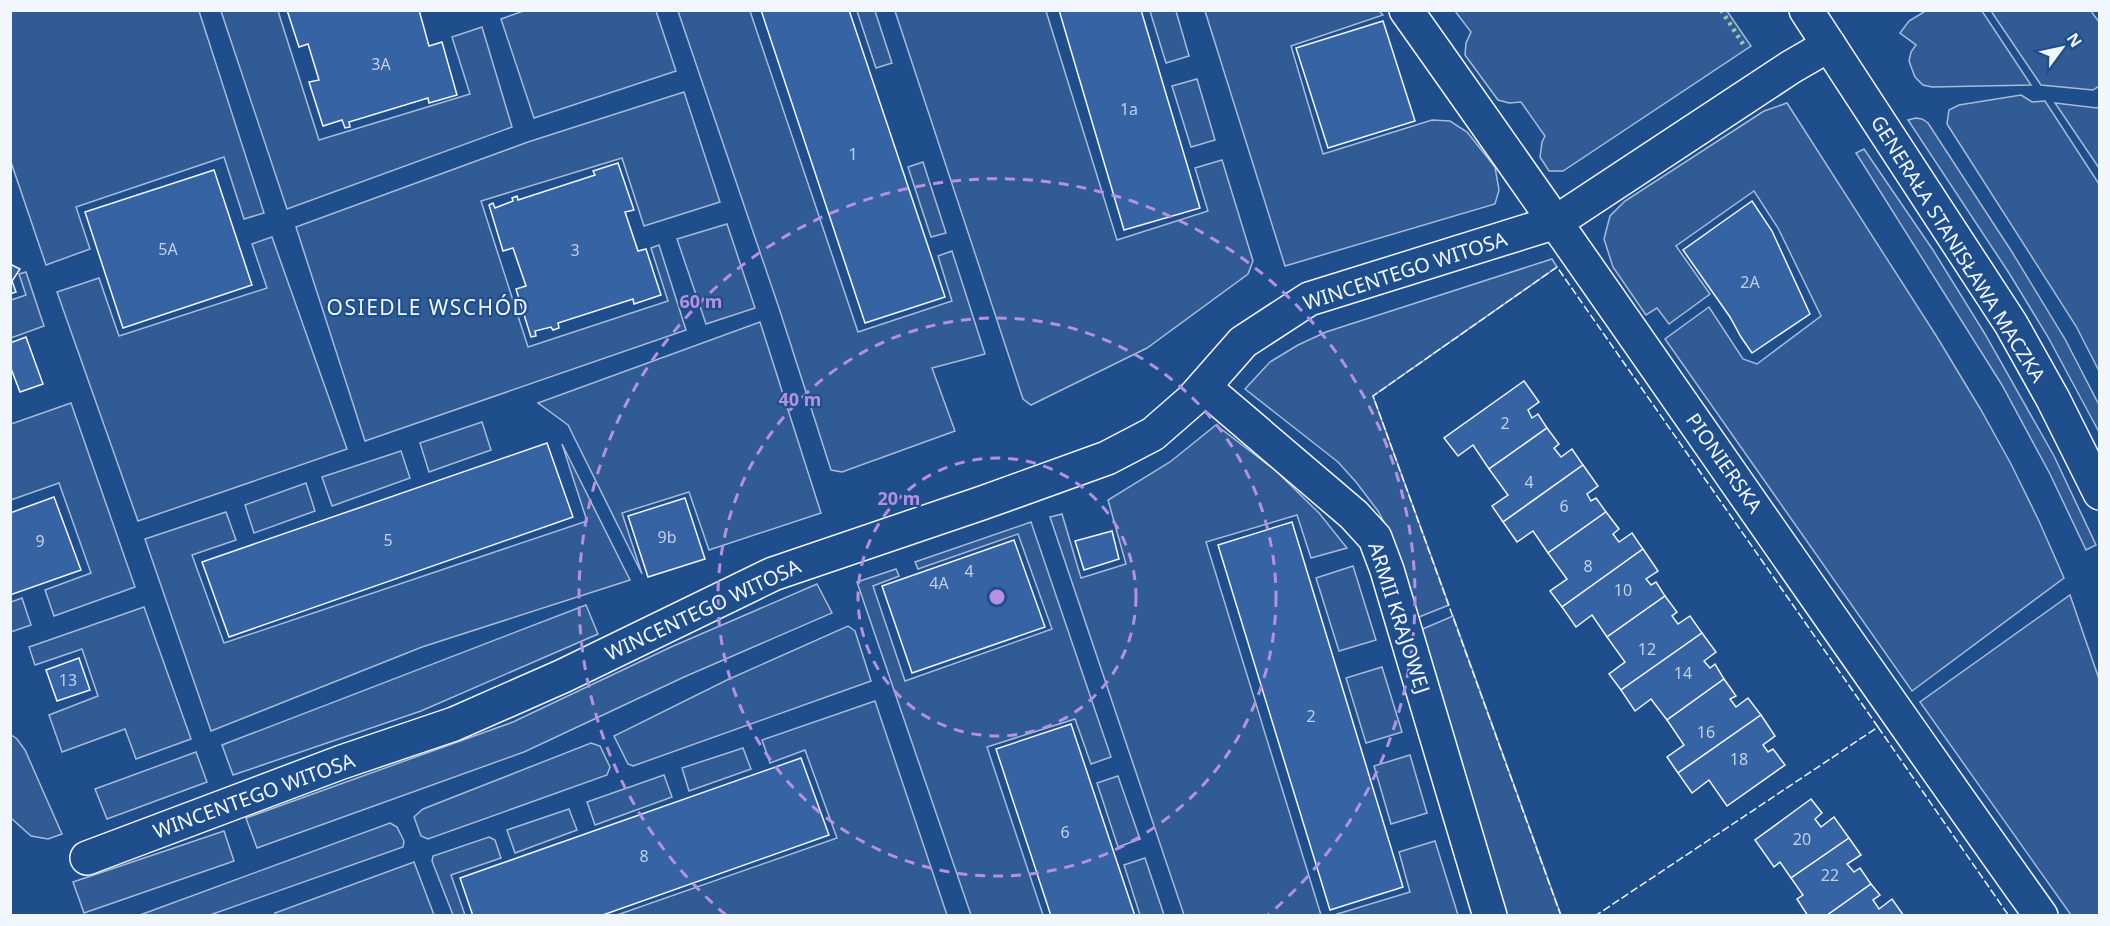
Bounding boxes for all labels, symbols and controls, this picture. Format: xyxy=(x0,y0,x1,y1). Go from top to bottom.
north arrow xyxy=(2032,18,2092,78)
text: N xyxy=(2062,28,2087,51)
house number: 3A xyxy=(371,53,391,75)
house number: 1a xyxy=(1120,98,1138,120)
street label: GENERAŁA STANISŁAWA MACZKA xyxy=(1865,110,2052,388)
house number: 1 xyxy=(848,143,858,165)
street label: WINCENTEGO WITOSA xyxy=(1300,225,1510,316)
house number: 5A xyxy=(158,238,178,260)
house number: 3 xyxy=(570,239,580,261)
house number: 2A xyxy=(1740,271,1760,293)
text: 60 m xyxy=(680,289,722,313)
district label: OSIEDLE WSCHÓD xyxy=(327,293,529,321)
text: 40 m xyxy=(779,387,821,411)
street label: PIONIERSKA xyxy=(1680,407,1769,518)
house number: 2 xyxy=(1500,412,1510,434)
house number: 4 xyxy=(1524,471,1534,493)
text: 20 m xyxy=(878,486,920,510)
house number: 6 xyxy=(1559,495,1569,517)
house number: 9b xyxy=(658,526,677,548)
house number: 5 xyxy=(383,529,393,551)
house number: 9 xyxy=(35,530,45,552)
street label: ARMII KRAJOWEJ xyxy=(1362,539,1437,697)
street label: WINCENTEGO WITOSA xyxy=(601,552,805,667)
house number: 8 xyxy=(1583,555,1593,577)
house number: 4 xyxy=(964,560,974,582)
house number: 4A xyxy=(929,572,949,594)
house number: 10 xyxy=(1614,579,1632,601)
centre of rings xyxy=(987,587,1007,607)
house number: 12 xyxy=(1638,638,1656,660)
house number: 14 xyxy=(1674,662,1692,684)
house number: 13 xyxy=(59,669,77,691)
house number: 2 xyxy=(1306,705,1316,727)
house number: 16 xyxy=(1697,721,1715,743)
street label: WINCENTEGO WITOSA xyxy=(149,746,359,845)
house number: 18 xyxy=(1730,748,1748,770)
house number: 6 xyxy=(1060,821,1070,843)
house number: 20 xyxy=(1793,828,1811,850)
house number: 8 xyxy=(639,845,649,867)
house number: 22 xyxy=(1821,864,1839,886)

